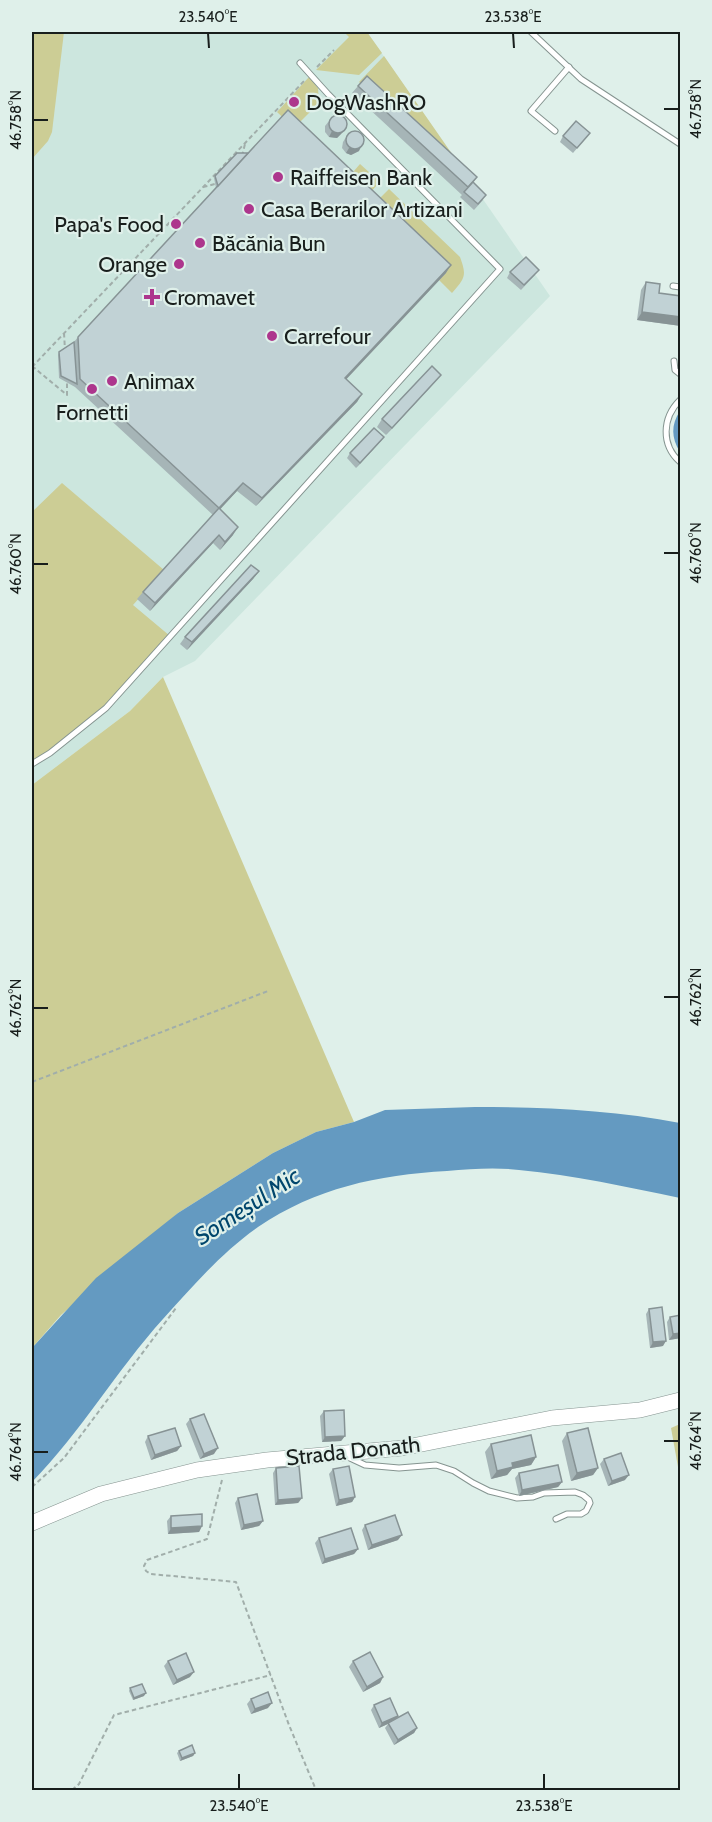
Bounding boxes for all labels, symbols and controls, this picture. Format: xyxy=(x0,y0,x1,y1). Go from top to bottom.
text: 23.540°E xyxy=(178,8,238,26)
text: 23.538°E xyxy=(484,8,542,26)
text: 46.758°N xyxy=(687,79,705,139)
place label: DogWashRO xyxy=(306,89,426,116)
text: 46.758°N xyxy=(7,90,25,150)
marker: DogWashRO xyxy=(287,95,301,109)
place label: Raiffeisen Bank xyxy=(290,164,432,191)
marker: Raiffeisen Bank xyxy=(271,170,285,184)
place label: Casa Berarilor Artizani xyxy=(261,196,463,223)
marker: Casa Berarilor Artizani xyxy=(242,202,256,216)
place label: Papa's Food xyxy=(54,211,164,238)
marker: Papa's Food xyxy=(169,217,183,231)
place label: Băcănia Bun xyxy=(212,230,326,257)
marker: Băcănia Bun xyxy=(193,236,207,250)
place label: Orange xyxy=(98,251,167,278)
marker: Orange xyxy=(172,257,186,271)
place label: Cromavet xyxy=(164,284,256,311)
marker: Cromavet xyxy=(145,290,159,304)
place label: Carrefour xyxy=(284,323,371,350)
marker: Carrefour xyxy=(265,329,279,343)
place label: Animax xyxy=(124,368,195,395)
marker: Animax xyxy=(105,374,119,388)
marker: Fornetti xyxy=(85,382,99,396)
place label: Fornetti xyxy=(56,399,128,426)
text: 46.760°N xyxy=(687,522,705,584)
text: 46.760°N xyxy=(7,533,25,595)
text: 46.762°N xyxy=(687,968,705,1026)
text: 46.762°N xyxy=(7,979,25,1037)
water label: Someșul Mic xyxy=(189,1161,306,1251)
text: 46.764°N xyxy=(687,1411,705,1471)
text: 46.764°N xyxy=(7,1422,25,1482)
street label: Strada Donath xyxy=(284,1431,422,1471)
text: 23.540°E xyxy=(209,1797,269,1815)
text: 23.538°E xyxy=(515,1797,573,1815)

